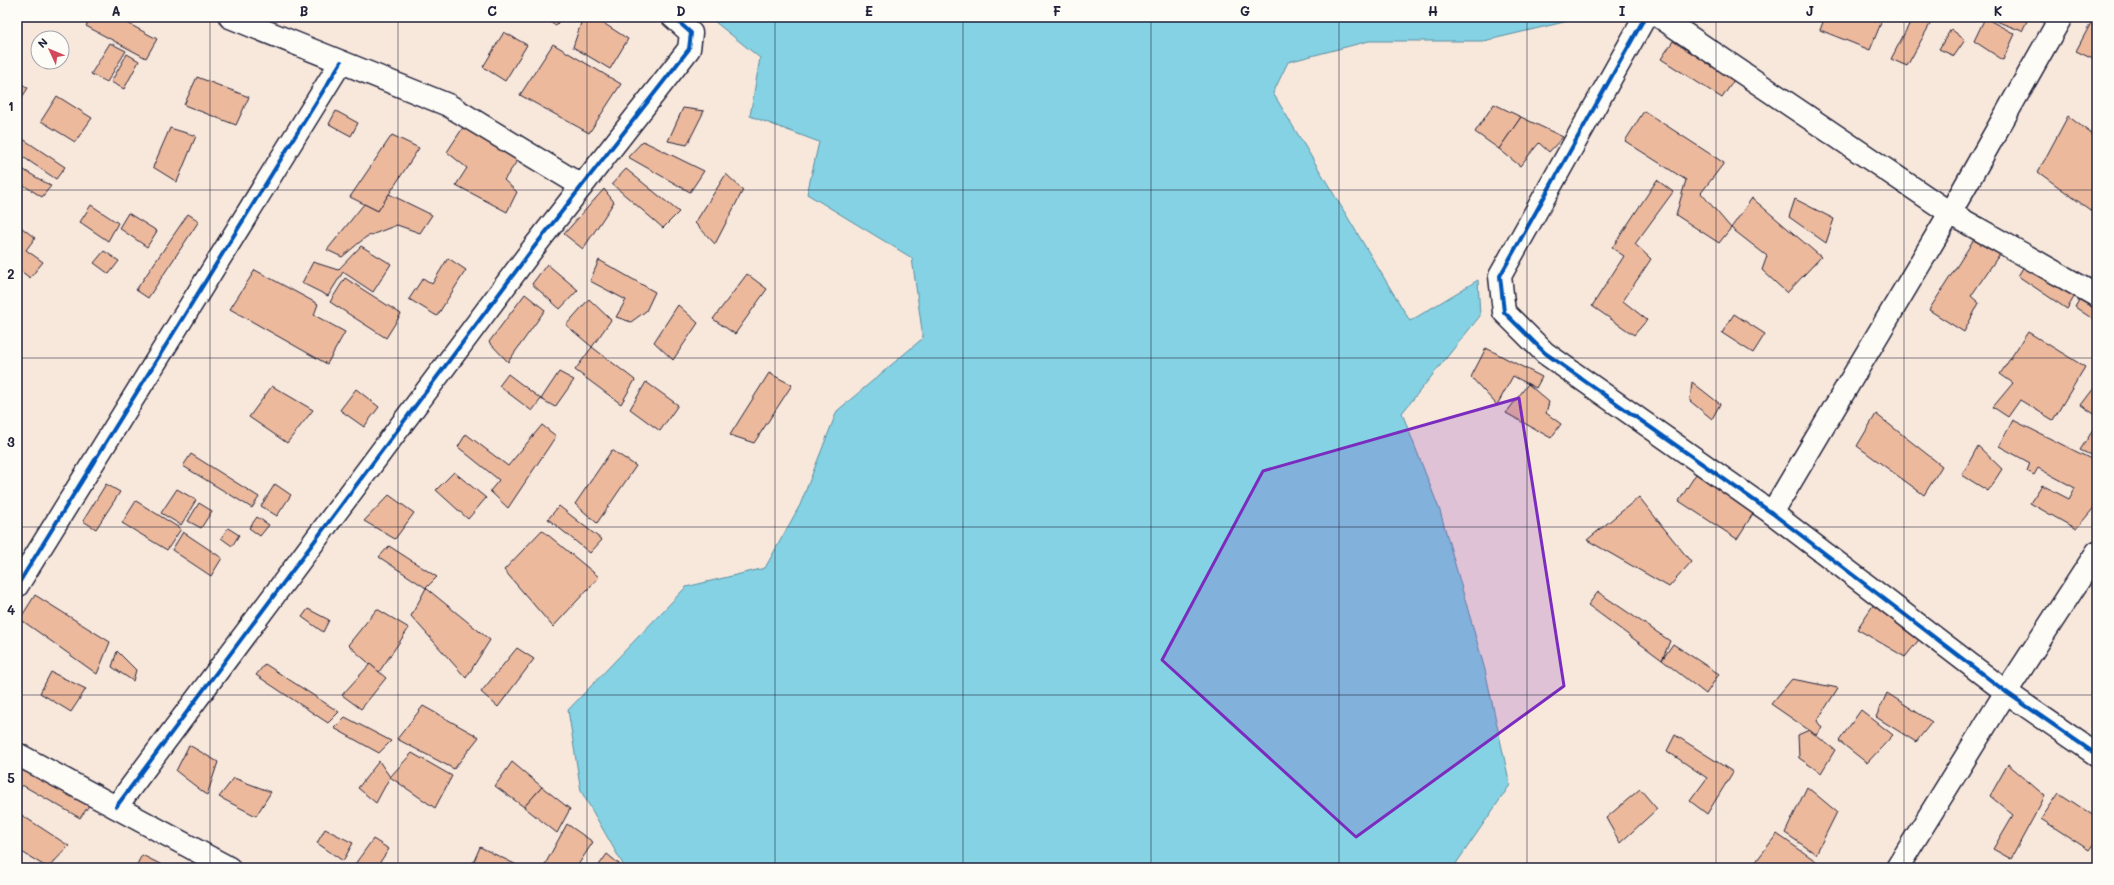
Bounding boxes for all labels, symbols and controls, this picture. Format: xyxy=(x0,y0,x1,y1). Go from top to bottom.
text: A xyxy=(111,2,121,19)
text: B xyxy=(300,2,309,19)
text: C xyxy=(487,2,497,19)
text: D xyxy=(676,2,686,19)
text: E xyxy=(865,2,873,19)
text: F xyxy=(1053,2,1061,19)
text: G xyxy=(1240,2,1250,19)
text: H xyxy=(1428,2,1438,19)
text: I xyxy=(1619,2,1626,19)
text: J xyxy=(1806,2,1814,19)
text: K xyxy=(1994,2,2003,19)
north arrow xyxy=(30,30,70,70)
text: N xyxy=(34,34,51,51)
text: 1 xyxy=(8,97,14,114)
text: 2 xyxy=(7,265,15,282)
text: 3 xyxy=(7,433,15,450)
text: 4 xyxy=(7,601,15,618)
text: 5 xyxy=(7,769,15,786)

